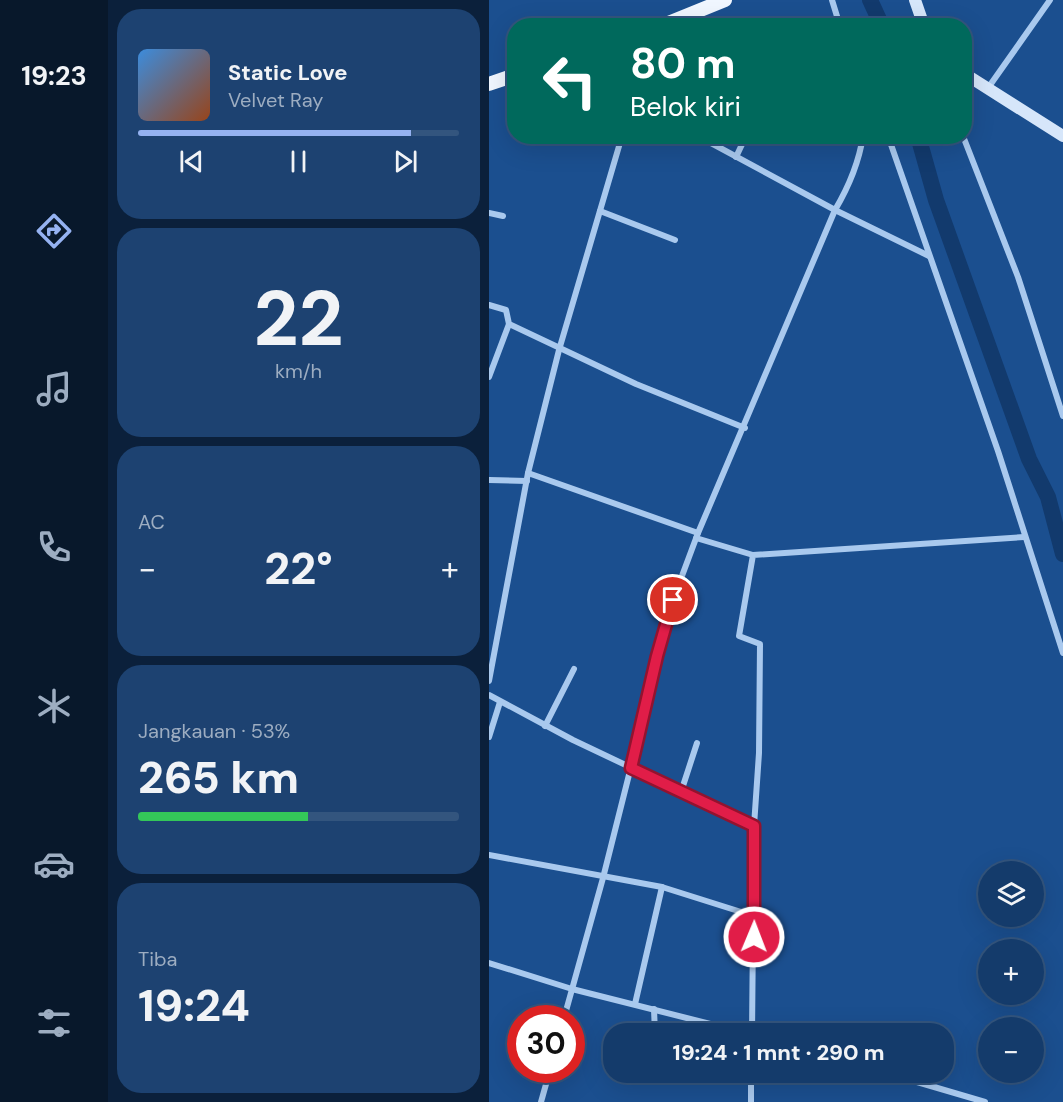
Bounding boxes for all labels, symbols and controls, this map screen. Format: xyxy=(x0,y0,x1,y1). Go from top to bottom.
text: 80 m xyxy=(630,36,736,91)
icon: left xyxy=(531,42,609,120)
text: 19:23 xyxy=(21,58,87,93)
text: Static Love xyxy=(228,58,348,87)
text: Velvet Ray xyxy=(228,87,323,113)
text: Belok kiri xyxy=(630,89,741,124)
icon: previous xyxy=(175,145,208,178)
icon: pause xyxy=(282,145,315,178)
icon: next xyxy=(389,145,422,178)
icon: directions xyxy=(33,210,75,252)
text: 22 xyxy=(253,268,344,369)
text: km/h xyxy=(275,358,322,384)
icon: music xyxy=(33,368,75,410)
text: AC xyxy=(138,509,165,535)
icon: phone xyxy=(33,526,75,568)
text: 22° xyxy=(264,539,333,598)
text: − xyxy=(138,547,156,590)
text: + xyxy=(441,547,459,590)
pin xyxy=(647,574,698,625)
icon: arrive xyxy=(656,583,689,616)
icon: climate xyxy=(33,685,75,727)
text: Jangkauan · 53% xyxy=(138,718,290,744)
text: 265 km xyxy=(138,748,299,807)
icon: car xyxy=(33,843,75,885)
map controls xyxy=(978,861,1044,1083)
button: layers xyxy=(978,861,1044,927)
position arrow xyxy=(722,905,786,969)
button: + xyxy=(978,939,1044,1005)
text: Tiba xyxy=(138,946,177,972)
text: 19:24 xyxy=(138,976,250,1035)
icon: filters xyxy=(33,1002,75,1044)
speed limit sign: 30 xyxy=(507,1005,585,1083)
button: − xyxy=(978,1017,1044,1083)
text: 19:24 · 1 mnt · 290 m xyxy=(673,1038,884,1067)

